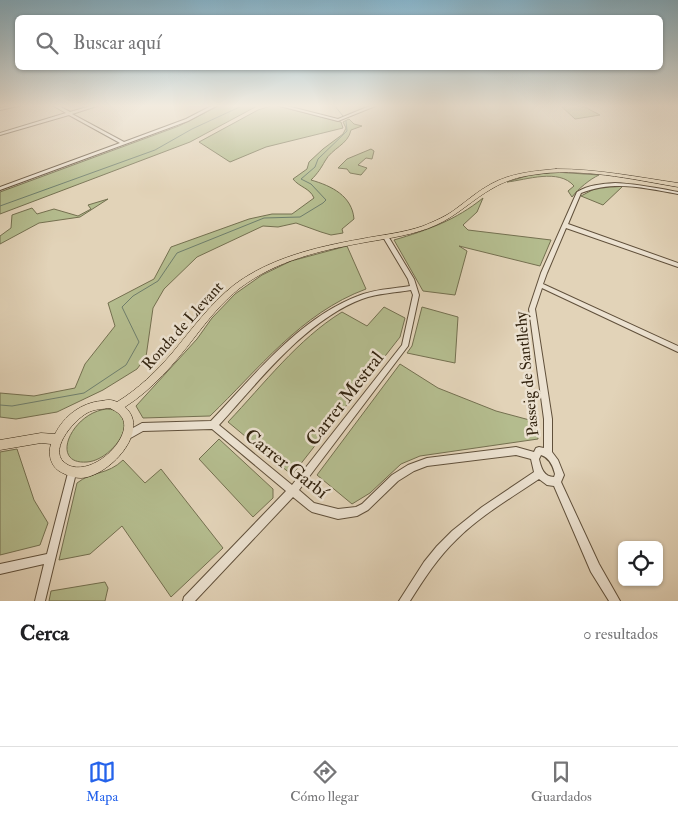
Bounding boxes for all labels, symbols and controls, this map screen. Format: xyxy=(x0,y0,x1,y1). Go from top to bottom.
search box xyxy=(15,15,663,70)
icon: search xyxy=(33,29,61,57)
text: Buscar aquí xyxy=(73,31,161,55)
street label: Ronda de Llevant xyxy=(138,277,228,374)
street label: Passeig de Santllehy xyxy=(510,309,544,437)
street label: Carrer Mestral xyxy=(300,347,389,451)
street label: Carrer Garbí xyxy=(240,424,335,505)
map controls xyxy=(618,541,663,586)
button: locate xyxy=(618,541,663,586)
text: Cerca xyxy=(20,620,69,647)
text: 0 resultados xyxy=(583,624,658,644)
tab: Mapa xyxy=(86,758,118,805)
tab: Cómo llegar xyxy=(290,758,359,805)
tab: Guardados xyxy=(531,758,592,805)

